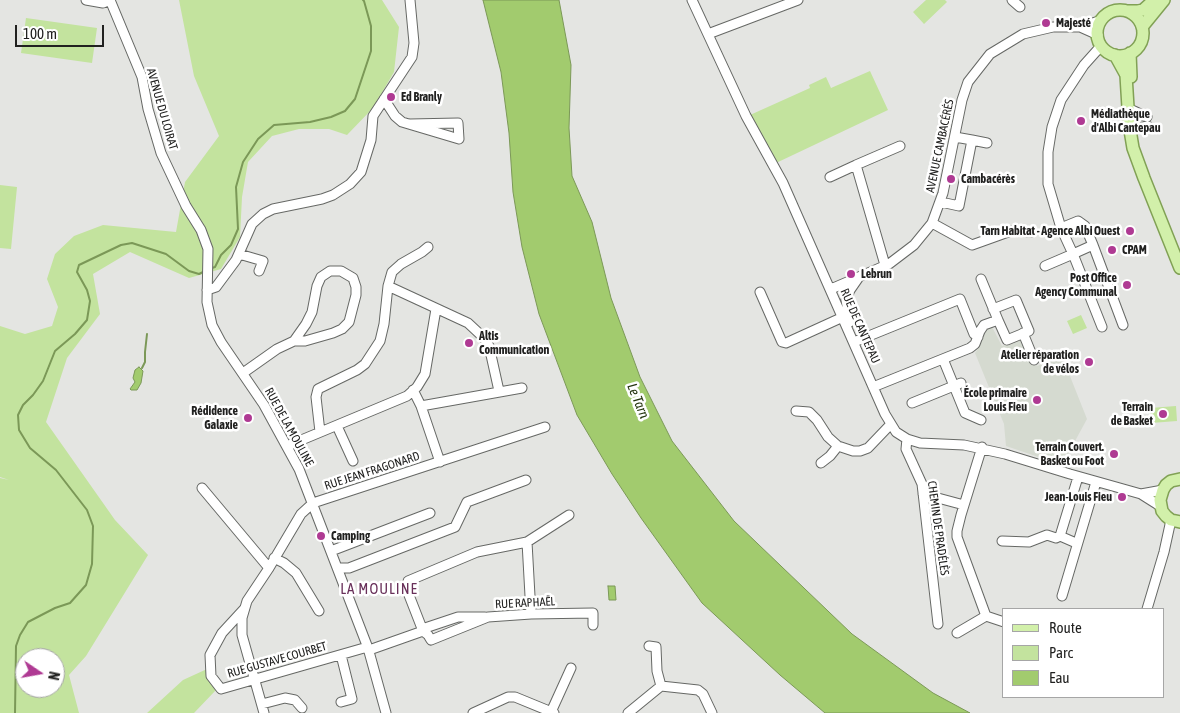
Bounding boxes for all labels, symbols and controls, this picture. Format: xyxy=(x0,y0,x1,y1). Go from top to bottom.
scale bar xyxy=(18,15,106,47)
place label: Majesté xyxy=(1056,16,1091,30)
marker: Majesté xyxy=(1040,17,1052,29)
text: 100 m xyxy=(23,25,57,42)
street label: AVENUE DU LOIRAT xyxy=(143,67,181,151)
place label: Ed Branly xyxy=(401,90,442,104)
marker: Ed Branly xyxy=(385,91,397,103)
street label: AVENUE CAMBACÉRÈS xyxy=(923,98,957,194)
place label: Médiathèque d'Albi Cantepau xyxy=(1091,107,1160,135)
marker: Médiathèque d'Albi Cantepau xyxy=(1075,115,1087,127)
place label: Cambacérès xyxy=(961,172,1015,186)
marker: Cambacérès xyxy=(945,173,957,185)
place label: Tarn Habitat - Agence Albi Ouest xyxy=(981,224,1120,238)
marker: Tarn Habitat - Agence Albi Ouest xyxy=(1124,225,1136,237)
place label: CPAM xyxy=(1122,243,1147,257)
marker: CPAM xyxy=(1106,244,1118,256)
place label: Lebrun xyxy=(861,267,892,281)
marker: Lebrun xyxy=(845,268,857,280)
place label: Post Office Agency Communal xyxy=(1035,271,1117,299)
marker: Post Office Agency Communal xyxy=(1121,279,1133,291)
street label: RUE DE CANTEPAU xyxy=(837,286,883,366)
place label: Altis Communication xyxy=(479,329,549,357)
marker: Altis Communication xyxy=(463,337,475,349)
place label: Atelier réparation de vélos xyxy=(1001,348,1079,376)
marker: Atelier réparation de vélos xyxy=(1083,356,1095,368)
water label: Le Tarn xyxy=(623,381,653,421)
street label: RUE DE LA MOULINE xyxy=(261,385,317,469)
place label: École primaire Louis Fieu xyxy=(964,386,1027,414)
marker: École primaire Louis Fieu xyxy=(1031,394,1043,406)
place label: Terrain de Basket xyxy=(1111,400,1153,428)
place label: Rédidence Galaxie xyxy=(191,404,238,432)
marker: Terrain de Basket xyxy=(1157,408,1169,420)
marker: Rédidence Galaxie xyxy=(242,412,254,424)
place label: Terrain Couvert. Basket ou Foot xyxy=(1035,440,1104,468)
marker: Terrain Couvert. Basket ou Foot xyxy=(1108,448,1120,460)
street label: RUE JEAN FRAGONARD xyxy=(323,449,421,493)
street label: CHEMIN DE PRADÉLÈS xyxy=(924,480,952,576)
place label: Jean-Louis Fieu xyxy=(1045,490,1112,504)
marker: Jean-Louis Fieu xyxy=(1116,491,1128,503)
place label: Camping xyxy=(331,529,370,543)
marker: Camping xyxy=(315,530,327,542)
district label: LA MOULINE xyxy=(339,580,419,598)
street label: RUE RAPHAËL xyxy=(495,594,555,612)
legend xyxy=(1002,608,1165,698)
text: Route xyxy=(1049,619,1082,636)
street label: RUE GUSTAVE COURBET xyxy=(226,639,328,681)
text: Parc xyxy=(1049,644,1073,661)
north arrow xyxy=(15,648,65,698)
text: Eau xyxy=(1049,669,1070,686)
text: N xyxy=(45,670,62,682)

